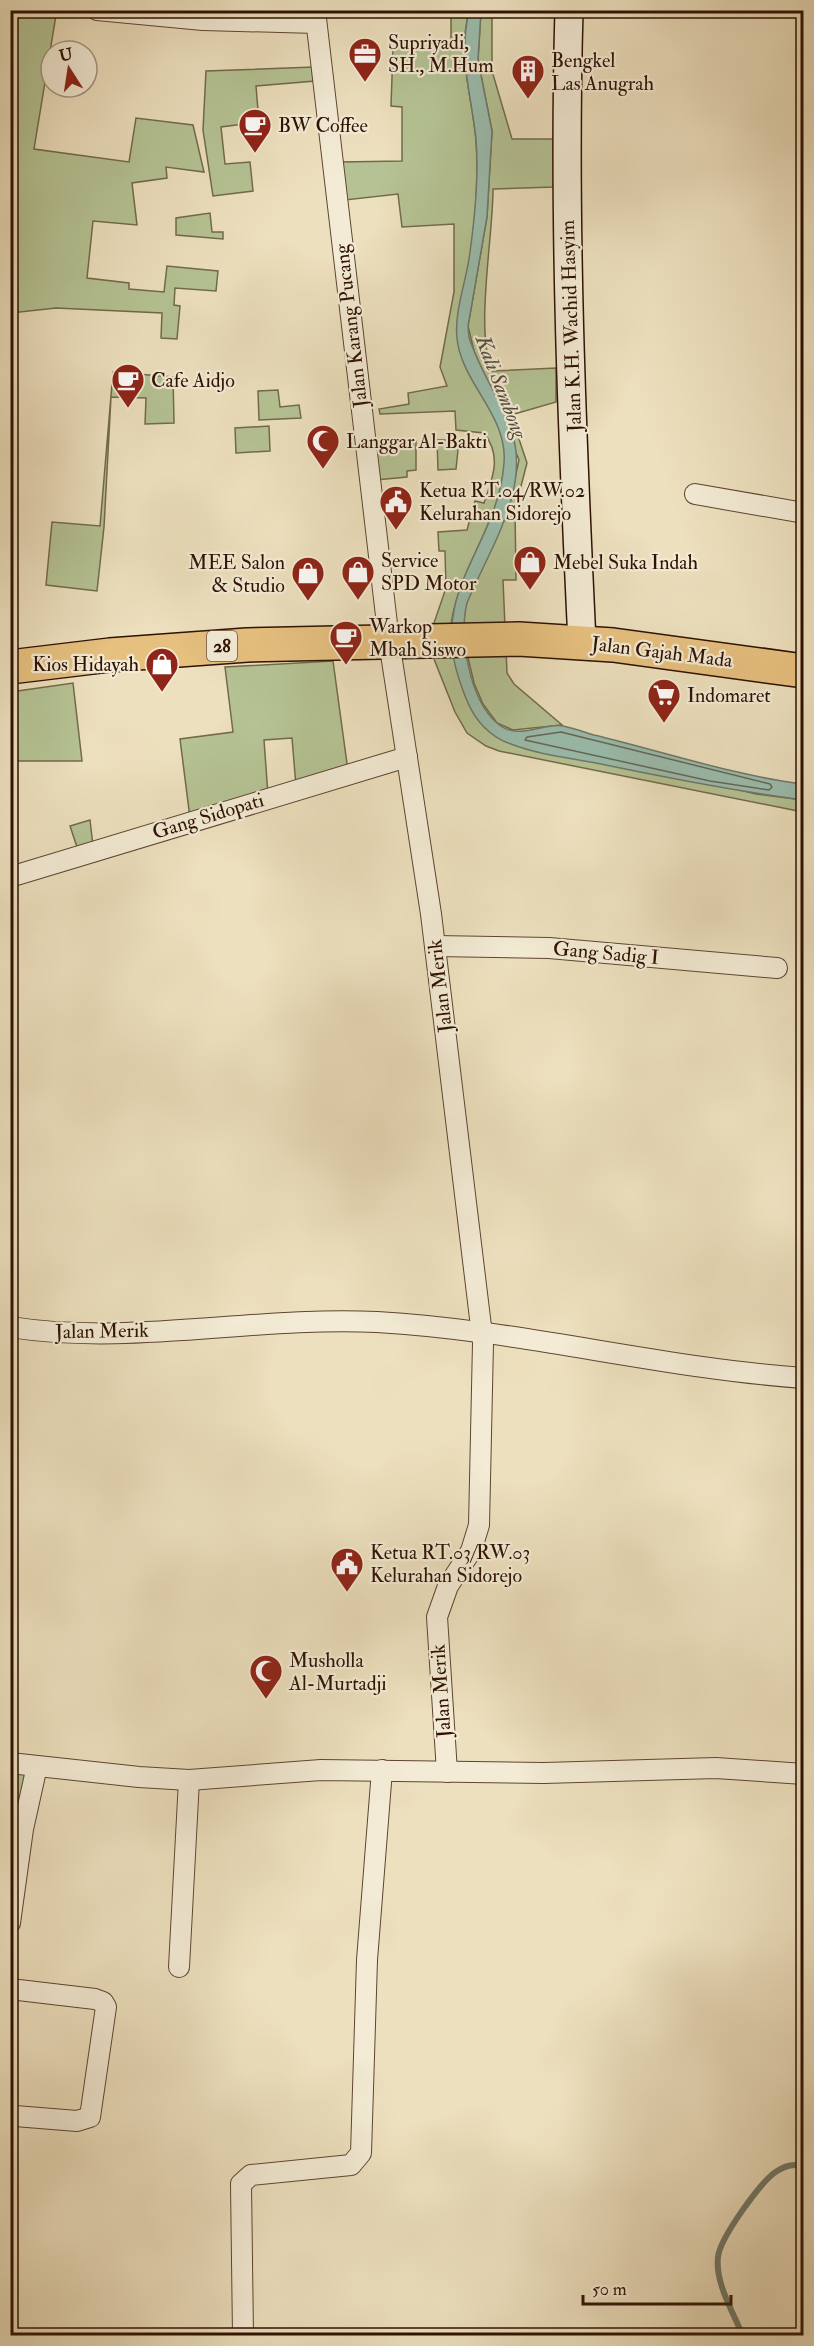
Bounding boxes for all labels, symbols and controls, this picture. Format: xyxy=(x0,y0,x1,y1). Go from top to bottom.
place label: Supriyadi, SH., M.Hum xyxy=(388,30,494,78)
office icon: Supriyadi, SH., M.Hum xyxy=(347,36,383,83)
north arrow xyxy=(39,39,99,99)
text: U xyxy=(57,44,75,66)
place label: Bengkel Las Anugrah xyxy=(551,48,655,96)
building icon: Bengkel Las Anugrah xyxy=(510,53,546,100)
cafe icon: BW Coffee xyxy=(237,107,273,154)
place label: BW Coffee xyxy=(278,113,368,138)
street label: Jalan K.H. Wachid Hasyim xyxy=(555,219,587,434)
street label: Jalan Karang Pucang xyxy=(328,242,374,410)
water label: Kali Sambong xyxy=(469,330,534,444)
cafe icon: Cafe Aidjo xyxy=(110,362,146,409)
place label: Cafe Aidjo xyxy=(151,368,235,393)
mosque icon: Langgar Al-Bakti xyxy=(305,423,341,470)
place label: Langgar Al-Bakti xyxy=(346,429,487,454)
place label: Ketua RT.04/RW.02 Kelurahan Sidorejo xyxy=(419,478,585,526)
public building icon: Ketua RT.04/RW.02 Kelurahan Sidorejo xyxy=(378,484,414,531)
shop icon: Mebel Suka Indah xyxy=(512,544,548,591)
place label: Service SPD Motor xyxy=(381,548,477,596)
place label: MEE Salon & Studio xyxy=(188,550,285,598)
place label: Mebel Suka Indah xyxy=(553,550,698,575)
shop icon: Service SPD Motor xyxy=(340,554,376,601)
shop icon: MEE Salon & Studio xyxy=(290,555,326,602)
place label: Warkop Mbah Siswo xyxy=(368,614,466,662)
cafe icon: Warkop Mbah Siswo xyxy=(328,619,364,666)
road number: 28 xyxy=(207,631,237,661)
street label: Jalan Gajah Mada xyxy=(589,631,735,673)
shop icon: Kios Hidayah xyxy=(144,646,180,693)
place label: Kios Hidayah xyxy=(32,652,140,677)
supermarket icon: Indomaret xyxy=(646,677,682,724)
place label: Indomaret xyxy=(687,683,771,708)
street label: Gang Sidopati xyxy=(149,787,267,846)
street label: Gang Sadig I xyxy=(552,936,660,970)
street label: Jalan Merik xyxy=(422,938,458,1035)
street label: Jalan Merik xyxy=(54,1318,149,1344)
place label: Ketua RT.03/RW.03 Kelurahan Sidorejo xyxy=(370,1540,530,1588)
public building icon: Ketua RT.03/RW.03 Kelurahan Sidorejo xyxy=(329,1546,365,1593)
street label: Jalan Merik xyxy=(425,1643,457,1740)
place label: Musholla Al-Murtadji xyxy=(288,1648,387,1696)
mosque icon: Musholla Al-Murtadji xyxy=(248,1653,284,1700)
scale bar xyxy=(583,2268,732,2306)
text: 50 m xyxy=(592,2278,627,2301)

